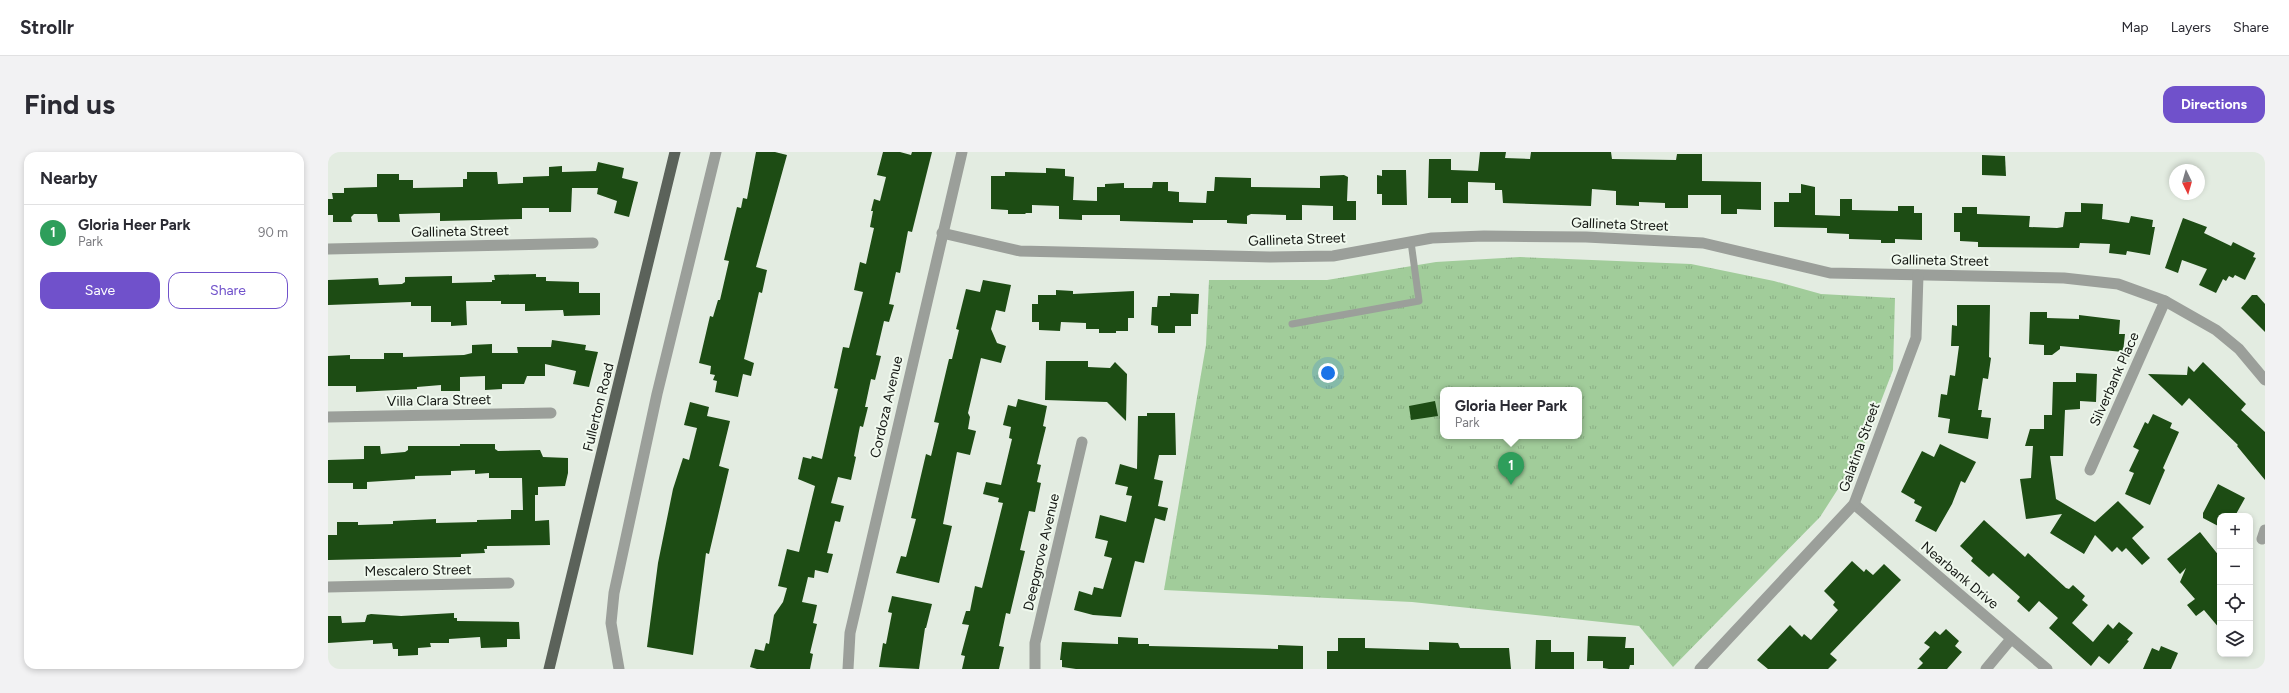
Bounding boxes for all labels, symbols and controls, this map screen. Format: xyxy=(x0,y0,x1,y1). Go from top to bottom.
text: Strollr xyxy=(20,16,74,39)
text: Map xyxy=(2121,19,2149,36)
text: Layers xyxy=(2171,19,2211,36)
text: Share xyxy=(2233,19,2269,36)
button: Directions xyxy=(2163,86,2265,123)
text: Find us xyxy=(24,87,115,121)
north arrow xyxy=(2169,164,2205,200)
text: Nearby xyxy=(40,168,98,188)
street label: Gallineta Street xyxy=(1571,214,1669,235)
text: Gloria Heer Park xyxy=(78,216,191,234)
street label: Gallineta Street xyxy=(411,222,509,241)
text: 1 xyxy=(50,225,56,240)
text: 90 m xyxy=(258,225,288,240)
street label: Gallineta Street xyxy=(1248,229,1346,250)
text: Park xyxy=(78,234,103,249)
street label: Gallineta Street xyxy=(1891,251,1989,270)
button: Save xyxy=(40,272,160,309)
button: Share xyxy=(168,272,288,309)
street label: Silverbank Place xyxy=(2086,329,2143,429)
street label: Cordoza Avenue xyxy=(866,354,907,460)
street label: Fullerton Road xyxy=(579,361,618,453)
your location xyxy=(1318,363,1338,383)
popup xyxy=(1440,387,1582,439)
street label: Villa Clara Street xyxy=(387,391,491,410)
text: Gloria Heer Park xyxy=(1455,397,1567,415)
street label: Galatina Street xyxy=(1835,400,1884,494)
text: Park xyxy=(1455,415,1479,430)
pin: 1 xyxy=(1498,452,1524,485)
street label: Deepgrove Avenue xyxy=(1020,492,1063,612)
map controls xyxy=(2217,513,2253,657)
button: + xyxy=(2217,513,2253,549)
street label: Nearbank Drive xyxy=(1917,538,2002,613)
button: − xyxy=(2217,549,2253,585)
street label: Mescalero Street xyxy=(364,561,472,580)
button: locate xyxy=(2217,585,2253,621)
button: layers xyxy=(2217,621,2253,657)

